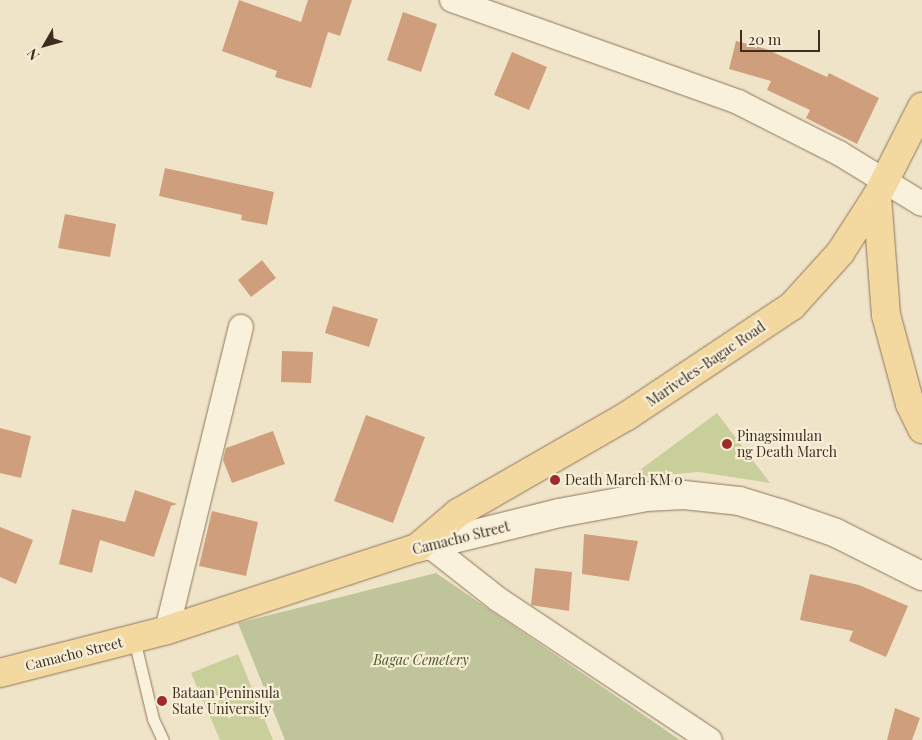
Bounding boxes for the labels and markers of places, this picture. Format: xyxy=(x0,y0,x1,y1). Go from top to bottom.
place label: Pinagsimulan ng Death March xyxy=(737,428,837,461)
marker: Pinagsimulan ng Death March xyxy=(721,438,733,450)
place label: Death March KM 0 xyxy=(565,472,683,488)
marker: Death March KM 0 xyxy=(549,474,561,486)
place label: Bataan Peninsula State University xyxy=(172,685,280,718)
marker: Bataan Peninsula State University xyxy=(156,695,168,707)

